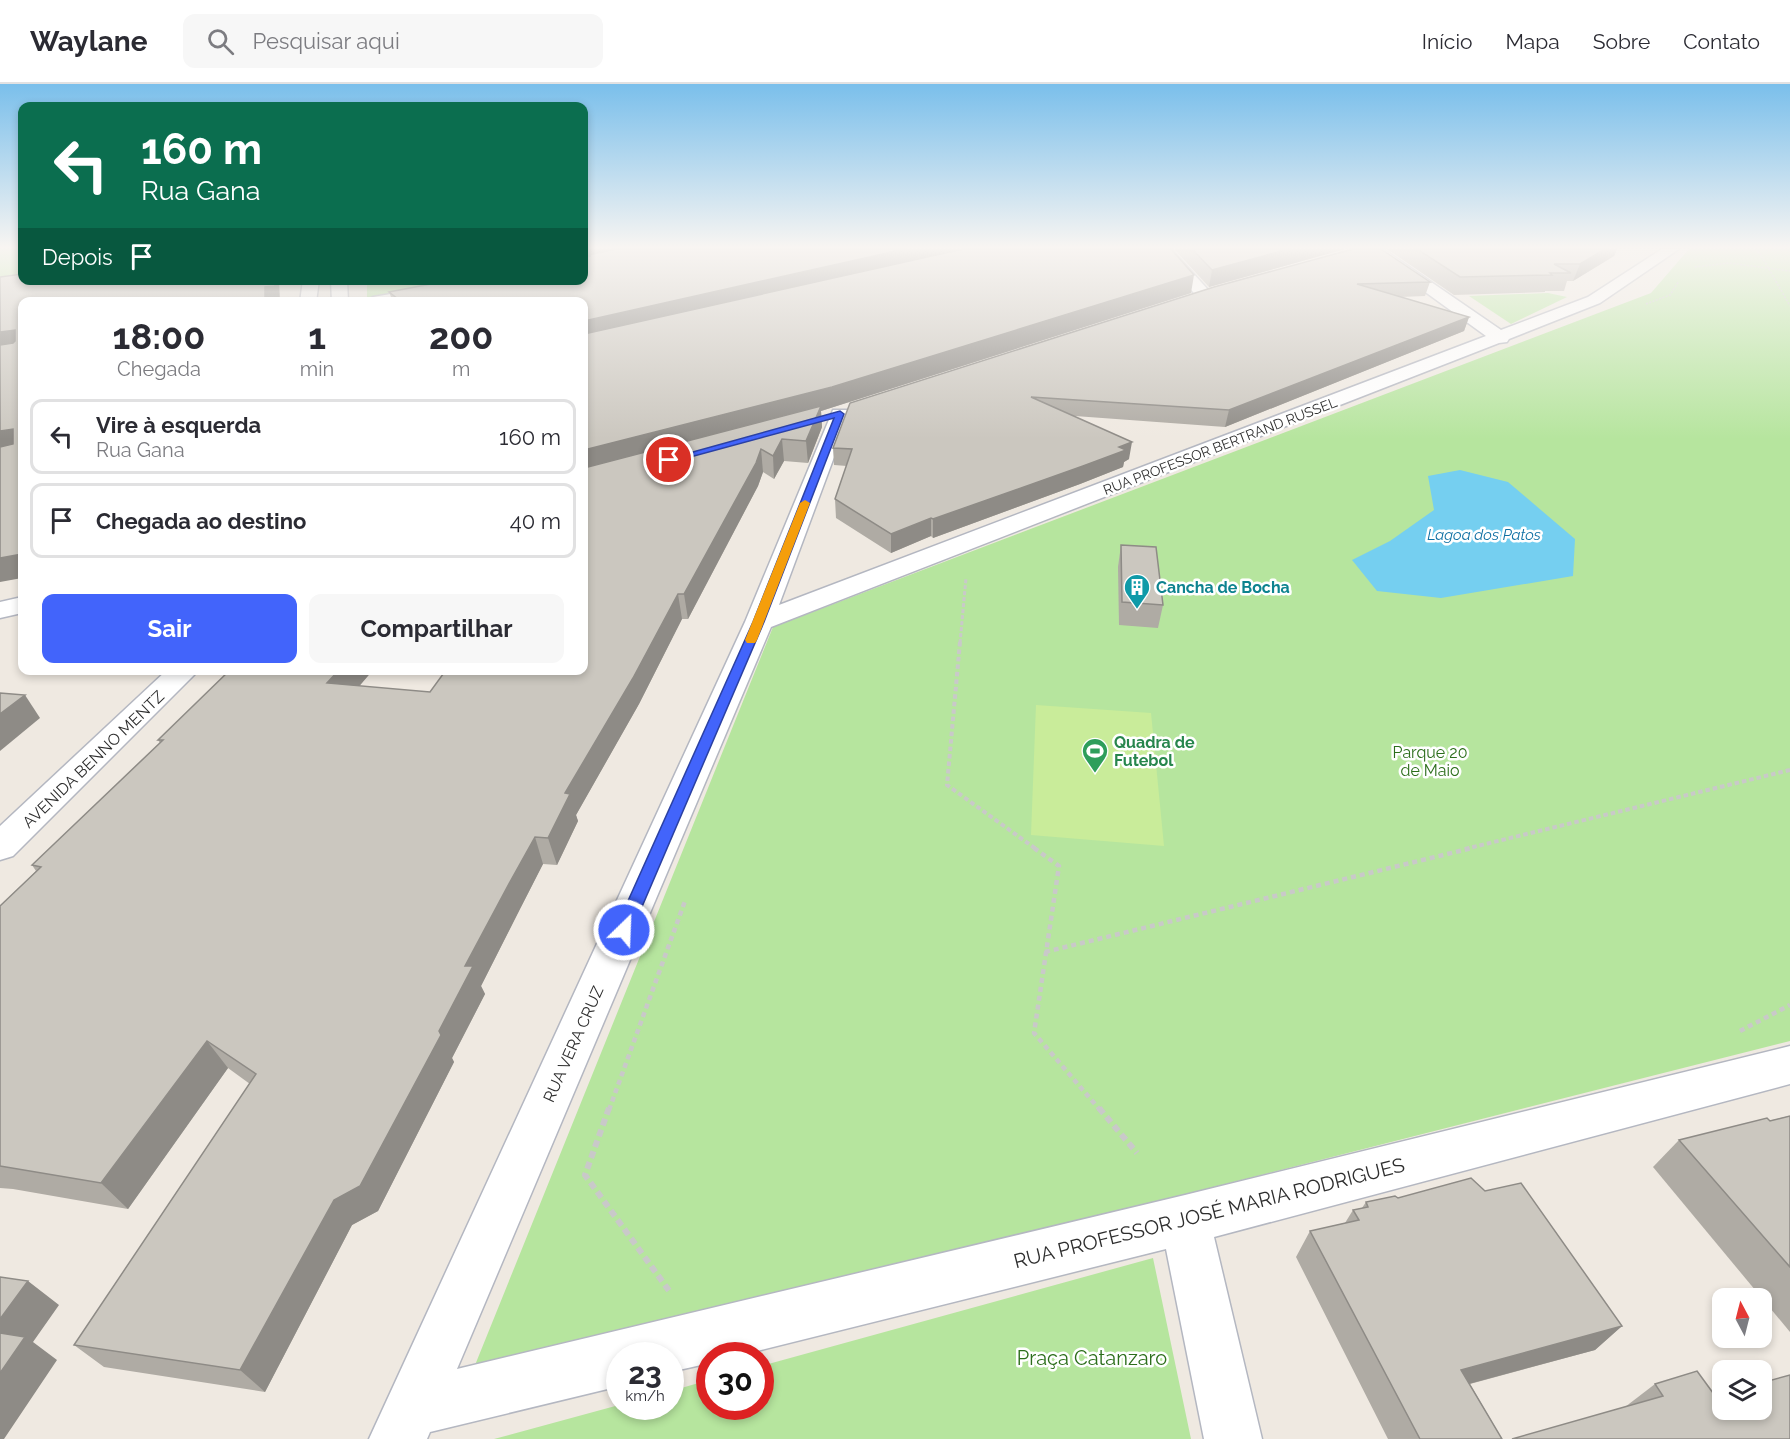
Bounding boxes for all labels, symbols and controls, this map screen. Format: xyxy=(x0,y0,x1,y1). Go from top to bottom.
search box xyxy=(183,14,603,68)
text: Waylane xyxy=(30,25,147,58)
icon: search xyxy=(204,25,237,58)
text: Pesquisar aqui xyxy=(252,28,400,54)
text: Início xyxy=(1422,29,1472,54)
text: Mapa xyxy=(1505,29,1560,54)
text: Sobre xyxy=(1593,29,1650,54)
text: Contato xyxy=(1683,29,1760,54)
text: 160 m xyxy=(141,125,262,174)
icon: left xyxy=(42,126,120,204)
text: Rua Gana xyxy=(141,175,261,206)
icon: arrive xyxy=(125,240,158,273)
text: Depois xyxy=(42,244,113,270)
text: 18:00 xyxy=(113,315,205,357)
text: 1 xyxy=(308,315,326,357)
text: 200 xyxy=(429,315,493,357)
text: Chegada xyxy=(117,357,201,381)
text: min xyxy=(300,357,334,381)
text: m xyxy=(452,357,470,381)
street label: RUA PROFESSOR BERTRAND RUSSEL xyxy=(1101,394,1339,498)
text: Vire à esquerda xyxy=(96,412,261,438)
icon: left xyxy=(45,420,78,453)
text: 160 m xyxy=(499,424,561,450)
pin xyxy=(643,434,694,485)
text: Rua Gana xyxy=(96,438,185,462)
icon: arrive xyxy=(652,443,685,476)
icon: arrive xyxy=(45,504,78,537)
text: Chegada ao destino xyxy=(96,508,306,534)
text: 40 m xyxy=(510,508,561,534)
water label: Lagoa dos Patos xyxy=(1427,526,1541,544)
building icon: Cancha de Bocha xyxy=(1122,572,1152,610)
place label: Cancha de Bocha xyxy=(1156,578,1290,597)
button: Sair xyxy=(42,594,297,663)
button: Compartilhar xyxy=(309,594,564,663)
street label: AVENIDA BENNO MENTZ xyxy=(19,687,168,832)
place label: Quadra de Futebol xyxy=(1114,733,1195,770)
sports icon: Quadra de Futebol xyxy=(1080,736,1110,774)
park label: Parque 20 de Maio xyxy=(1393,743,1467,780)
position arrow xyxy=(592,898,656,962)
street label: RUA VERA CRUZ xyxy=(539,983,608,1105)
street label: RUA PROFESSOR JOSÉ MARIA RODRIGUES xyxy=(1011,1153,1407,1273)
north arrow xyxy=(1712,1288,1772,1348)
map controls xyxy=(1712,1288,1772,1420)
speed limit sign: 30 xyxy=(696,1342,774,1420)
park label: Praça Catanzaro xyxy=(1017,1346,1167,1370)
text: 23 xyxy=(628,1356,662,1391)
button: layers xyxy=(1712,1360,1772,1420)
text: km/h xyxy=(625,1387,665,1405)

